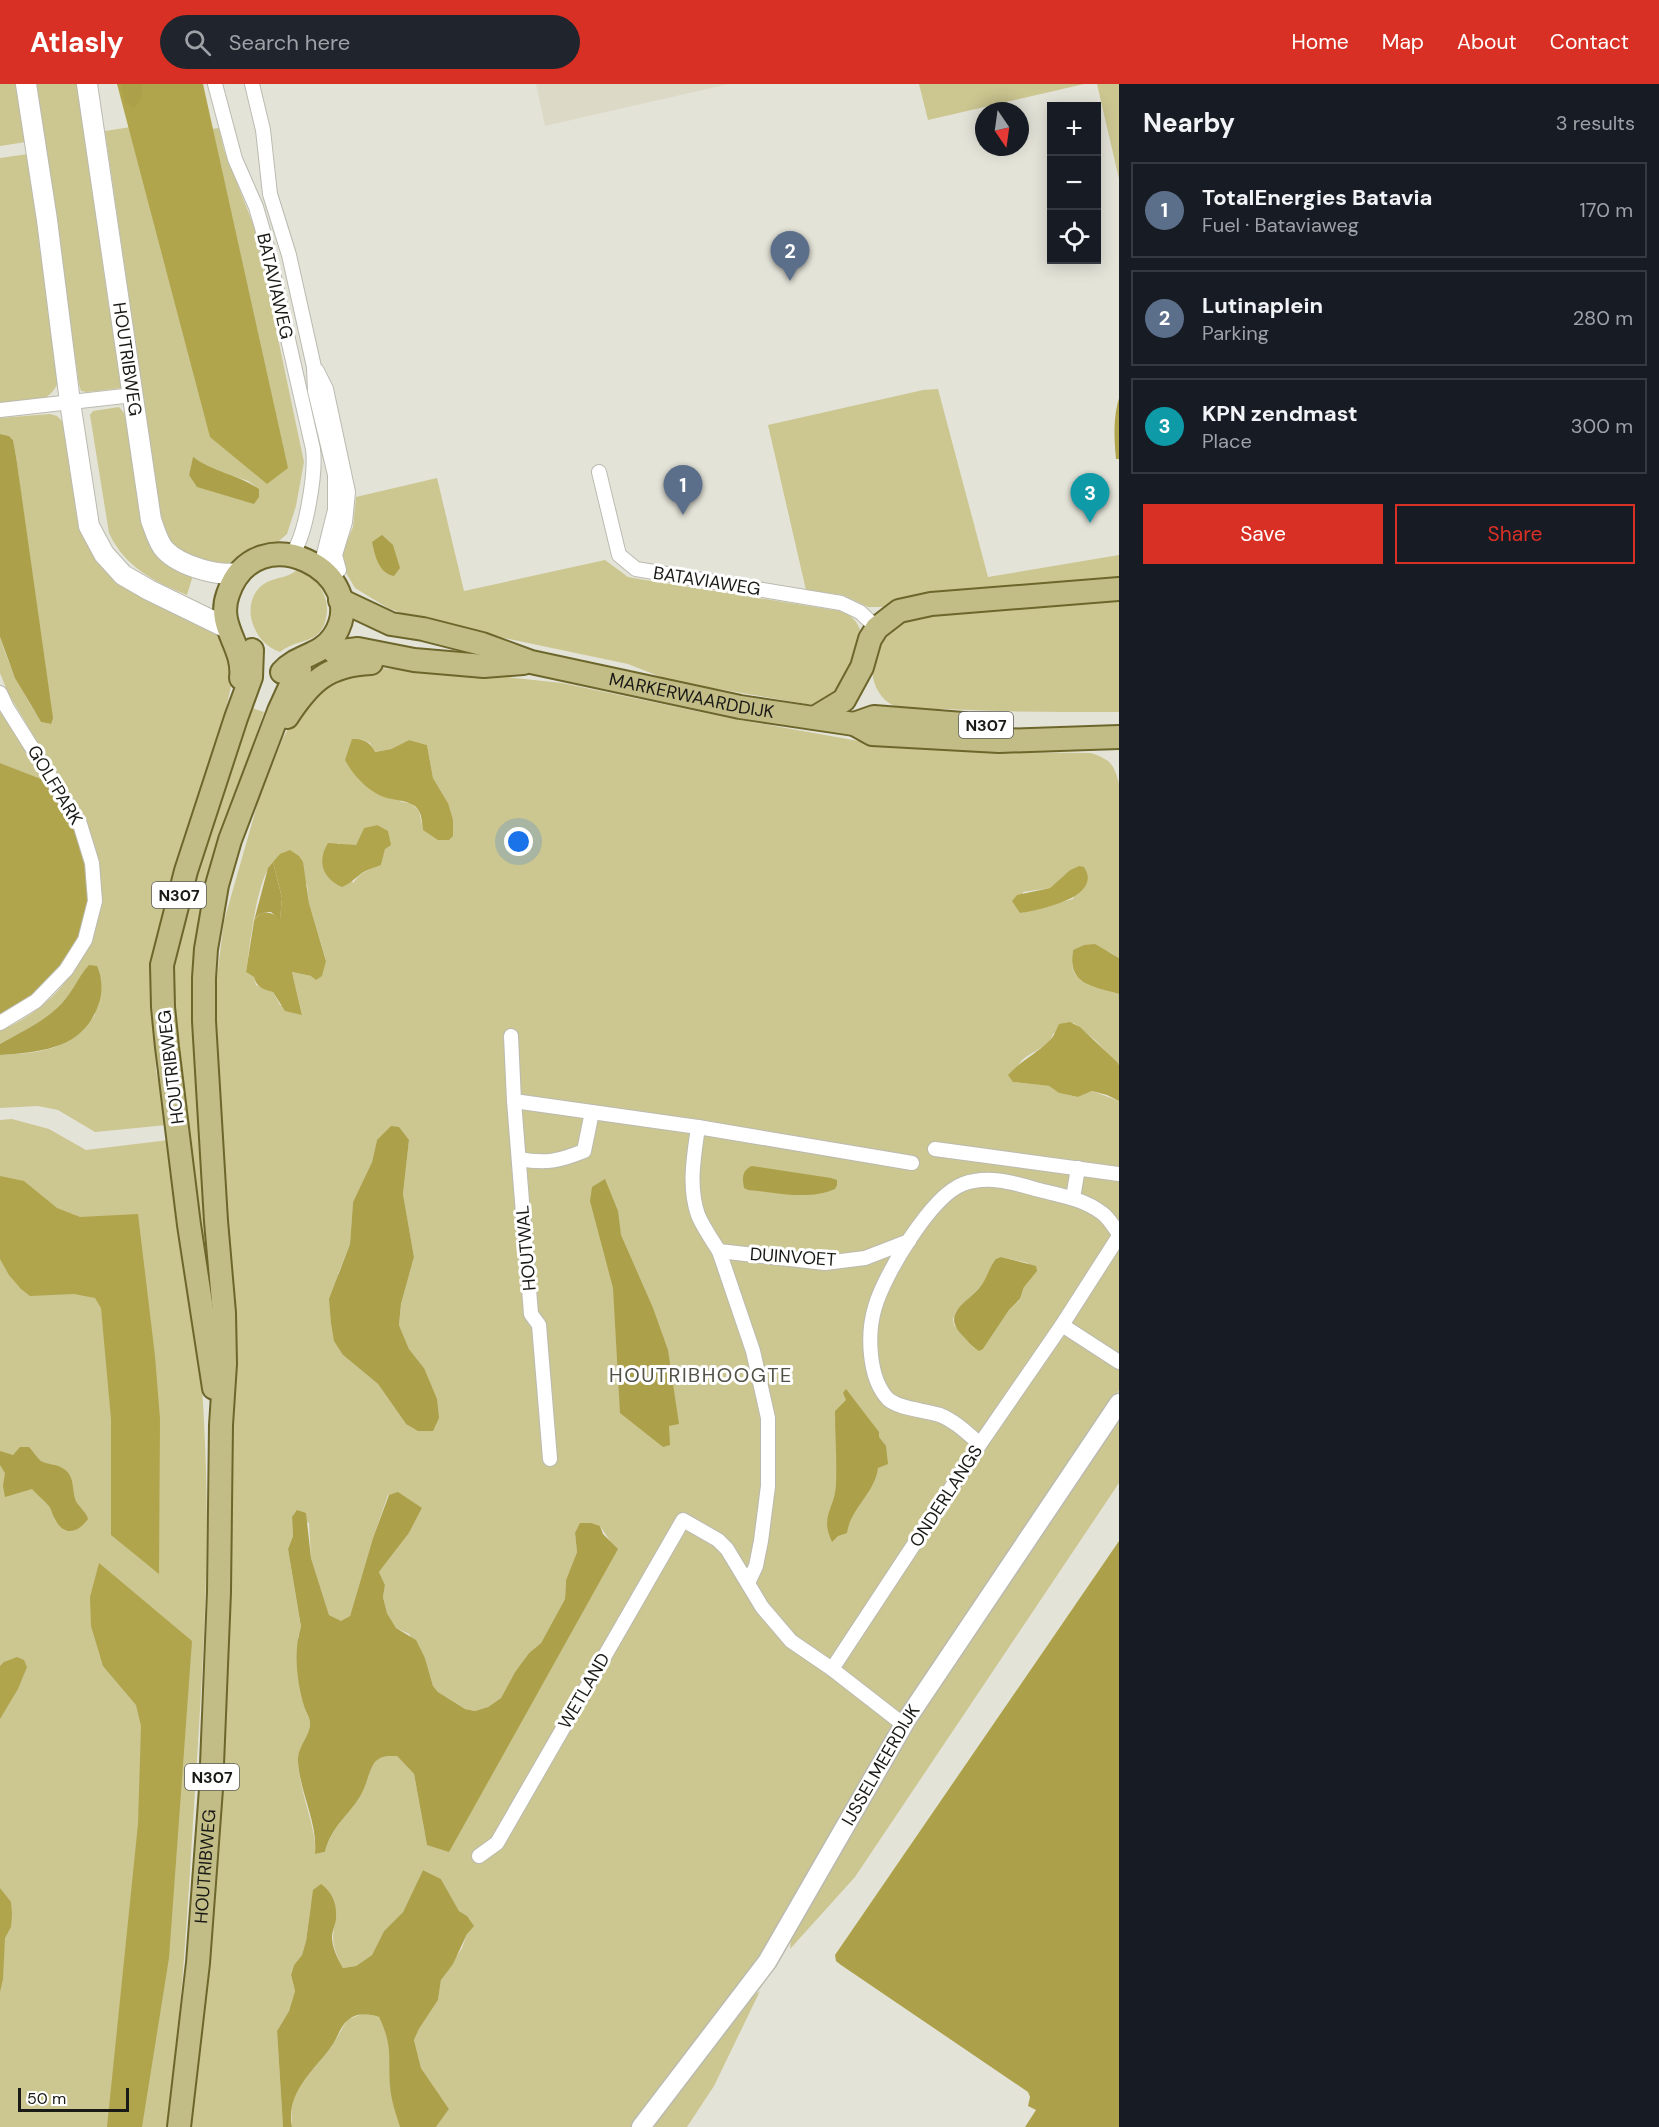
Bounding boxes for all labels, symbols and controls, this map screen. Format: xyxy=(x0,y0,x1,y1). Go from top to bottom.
search box xyxy=(160,15,580,69)
text: Atlasly xyxy=(30,24,124,61)
icon: search xyxy=(181,26,214,59)
text: Search here xyxy=(229,28,350,57)
text: Home xyxy=(1291,28,1349,56)
text: Map xyxy=(1382,28,1424,56)
text: About xyxy=(1457,28,1517,56)
text: Contact xyxy=(1550,28,1629,56)
north arrow xyxy=(975,102,1029,156)
map controls xyxy=(1047,102,1101,264)
button: + xyxy=(1047,102,1101,156)
text: Nearby xyxy=(1143,106,1235,140)
text: 3 results xyxy=(1556,110,1635,136)
button: − xyxy=(1047,156,1101,210)
text: TotalEnergies Batavia xyxy=(1202,183,1432,212)
text: 1 xyxy=(1161,197,1168,223)
text: 170 m xyxy=(1580,197,1633,223)
button: locate xyxy=(1047,210,1101,264)
text: Fuel · Bataviaweg xyxy=(1202,212,1359,238)
street label: BATAVIAWEG xyxy=(251,231,299,341)
pin: 2 xyxy=(770,232,810,281)
text: Lutinaplein xyxy=(1202,291,1323,320)
street label: HOUTRIBWEG xyxy=(107,301,148,418)
text: 2 xyxy=(1159,305,1170,331)
text: 280 m xyxy=(1573,305,1633,331)
text: Parking xyxy=(1202,320,1269,346)
text: KPN zendmast xyxy=(1202,399,1358,428)
text: 3 xyxy=(1158,413,1171,439)
text: 300 m xyxy=(1571,413,1633,439)
text: Place xyxy=(1202,428,1252,454)
pin: 1 xyxy=(664,466,702,515)
pin: 3 xyxy=(1070,474,1110,523)
button: Save xyxy=(1143,504,1383,564)
button: Share xyxy=(1395,504,1635,564)
street label: BATAVIAWEG xyxy=(652,561,762,601)
street label: MARKERWAARDDIJK xyxy=(607,667,776,724)
road number: N307 xyxy=(959,712,1013,738)
street label: GOLFPARK xyxy=(22,741,88,830)
your location xyxy=(504,827,533,856)
road number: N307 xyxy=(152,882,206,908)
street label: HOUTRIBWEG xyxy=(152,1009,190,1125)
street label: HOUTWAL xyxy=(510,1204,542,1292)
street label: DUINVOET xyxy=(749,1242,837,1272)
district label: HOUTRIBHOOGTE xyxy=(609,1362,793,1388)
street label: ONDERLANGS xyxy=(904,1440,988,1552)
street label: WETLAND xyxy=(553,1649,615,1733)
street label: IJSSELMEERDIJK xyxy=(836,1699,926,1830)
road number: N307 xyxy=(185,1764,239,1790)
street label: HOUTRIBWEG xyxy=(189,1808,221,1924)
scale bar xyxy=(18,2085,129,2112)
text: 50 m xyxy=(27,2088,66,2109)

